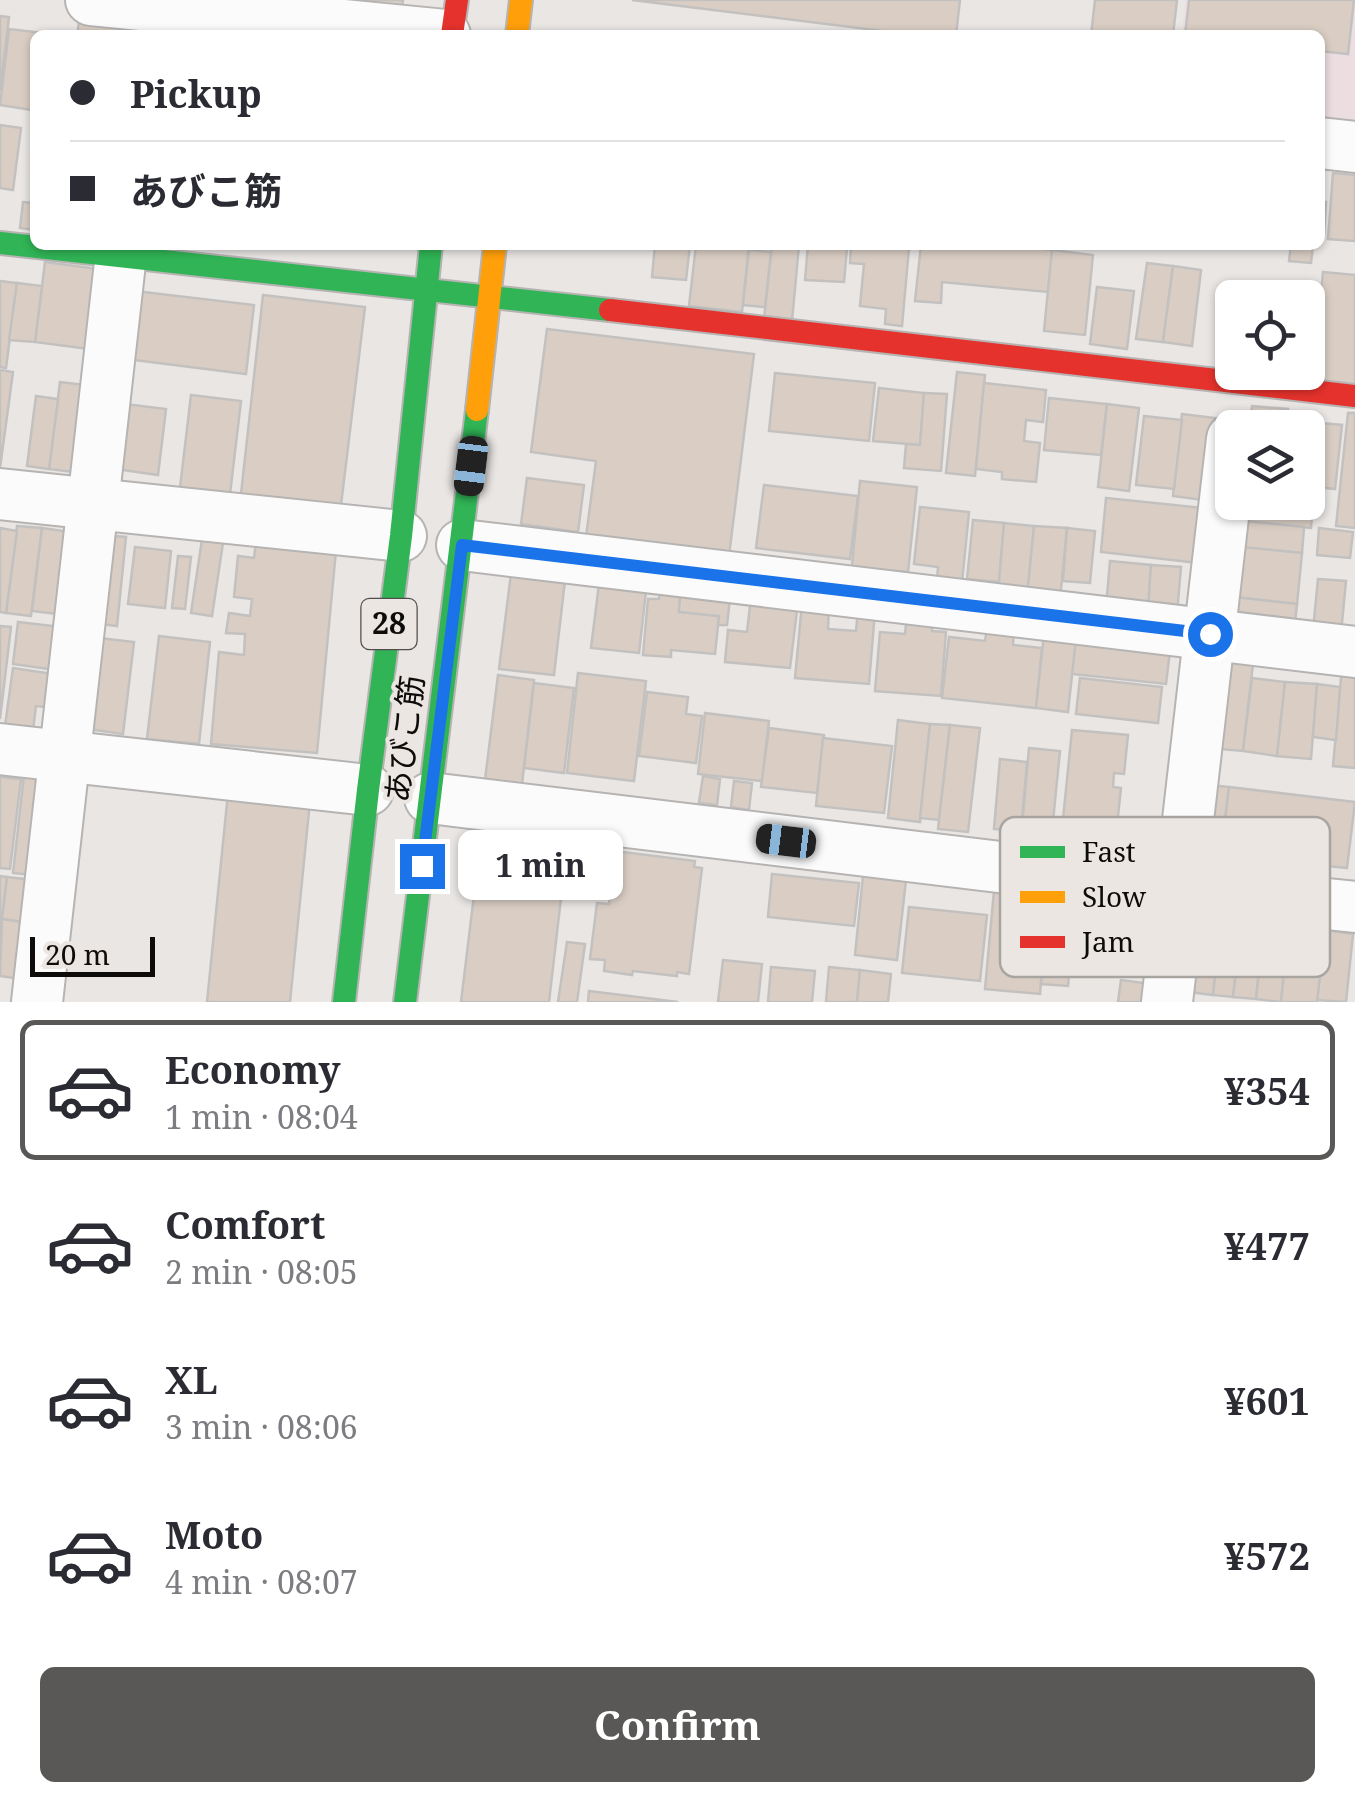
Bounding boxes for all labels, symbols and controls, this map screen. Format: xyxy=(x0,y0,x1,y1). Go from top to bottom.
text: Pickup xyxy=(130,67,262,119)
text: あびこ筋 xyxy=(130,164,282,216)
map controls xyxy=(1215,280,1325,520)
button: locate xyxy=(1215,280,1325,390)
button: layers xyxy=(1215,410,1325,520)
car xyxy=(452,434,490,498)
road number: 28 xyxy=(362,599,416,649)
route start xyxy=(1188,612,1233,657)
street label: あびこ筋 xyxy=(374,673,433,805)
legend xyxy=(1000,817,1330,977)
car xyxy=(754,822,818,860)
callout: 1 min xyxy=(457,831,622,901)
text: Fast xyxy=(1082,832,1136,870)
text: 1 min xyxy=(495,843,586,886)
route end xyxy=(400,844,445,889)
text: Slow xyxy=(1082,877,1147,915)
text: Jam xyxy=(1081,922,1134,960)
scale bar xyxy=(30,932,155,976)
text: 20 m xyxy=(45,935,110,973)
text: Economy xyxy=(165,1043,341,1095)
icon: car xyxy=(45,1045,135,1135)
text: ¥354 xyxy=(1224,1064,1310,1116)
text: 1 min · 08:04 xyxy=(165,1095,358,1138)
text: Comfort xyxy=(165,1198,325,1250)
icon: car xyxy=(45,1200,135,1290)
text: ¥477 xyxy=(1224,1219,1310,1271)
text: 2 min · 08:05 xyxy=(165,1250,358,1293)
text: XL xyxy=(165,1353,218,1405)
icon: car xyxy=(45,1355,135,1445)
text: ¥601 xyxy=(1224,1374,1310,1426)
text: 3 min · 08:06 xyxy=(165,1405,358,1448)
text: Moto xyxy=(165,1508,263,1560)
icon: car xyxy=(45,1510,135,1600)
text: ¥572 xyxy=(1224,1529,1310,1581)
text: 4 min · 08:07 xyxy=(165,1560,358,1603)
button: Confirm xyxy=(40,1667,1315,1782)

